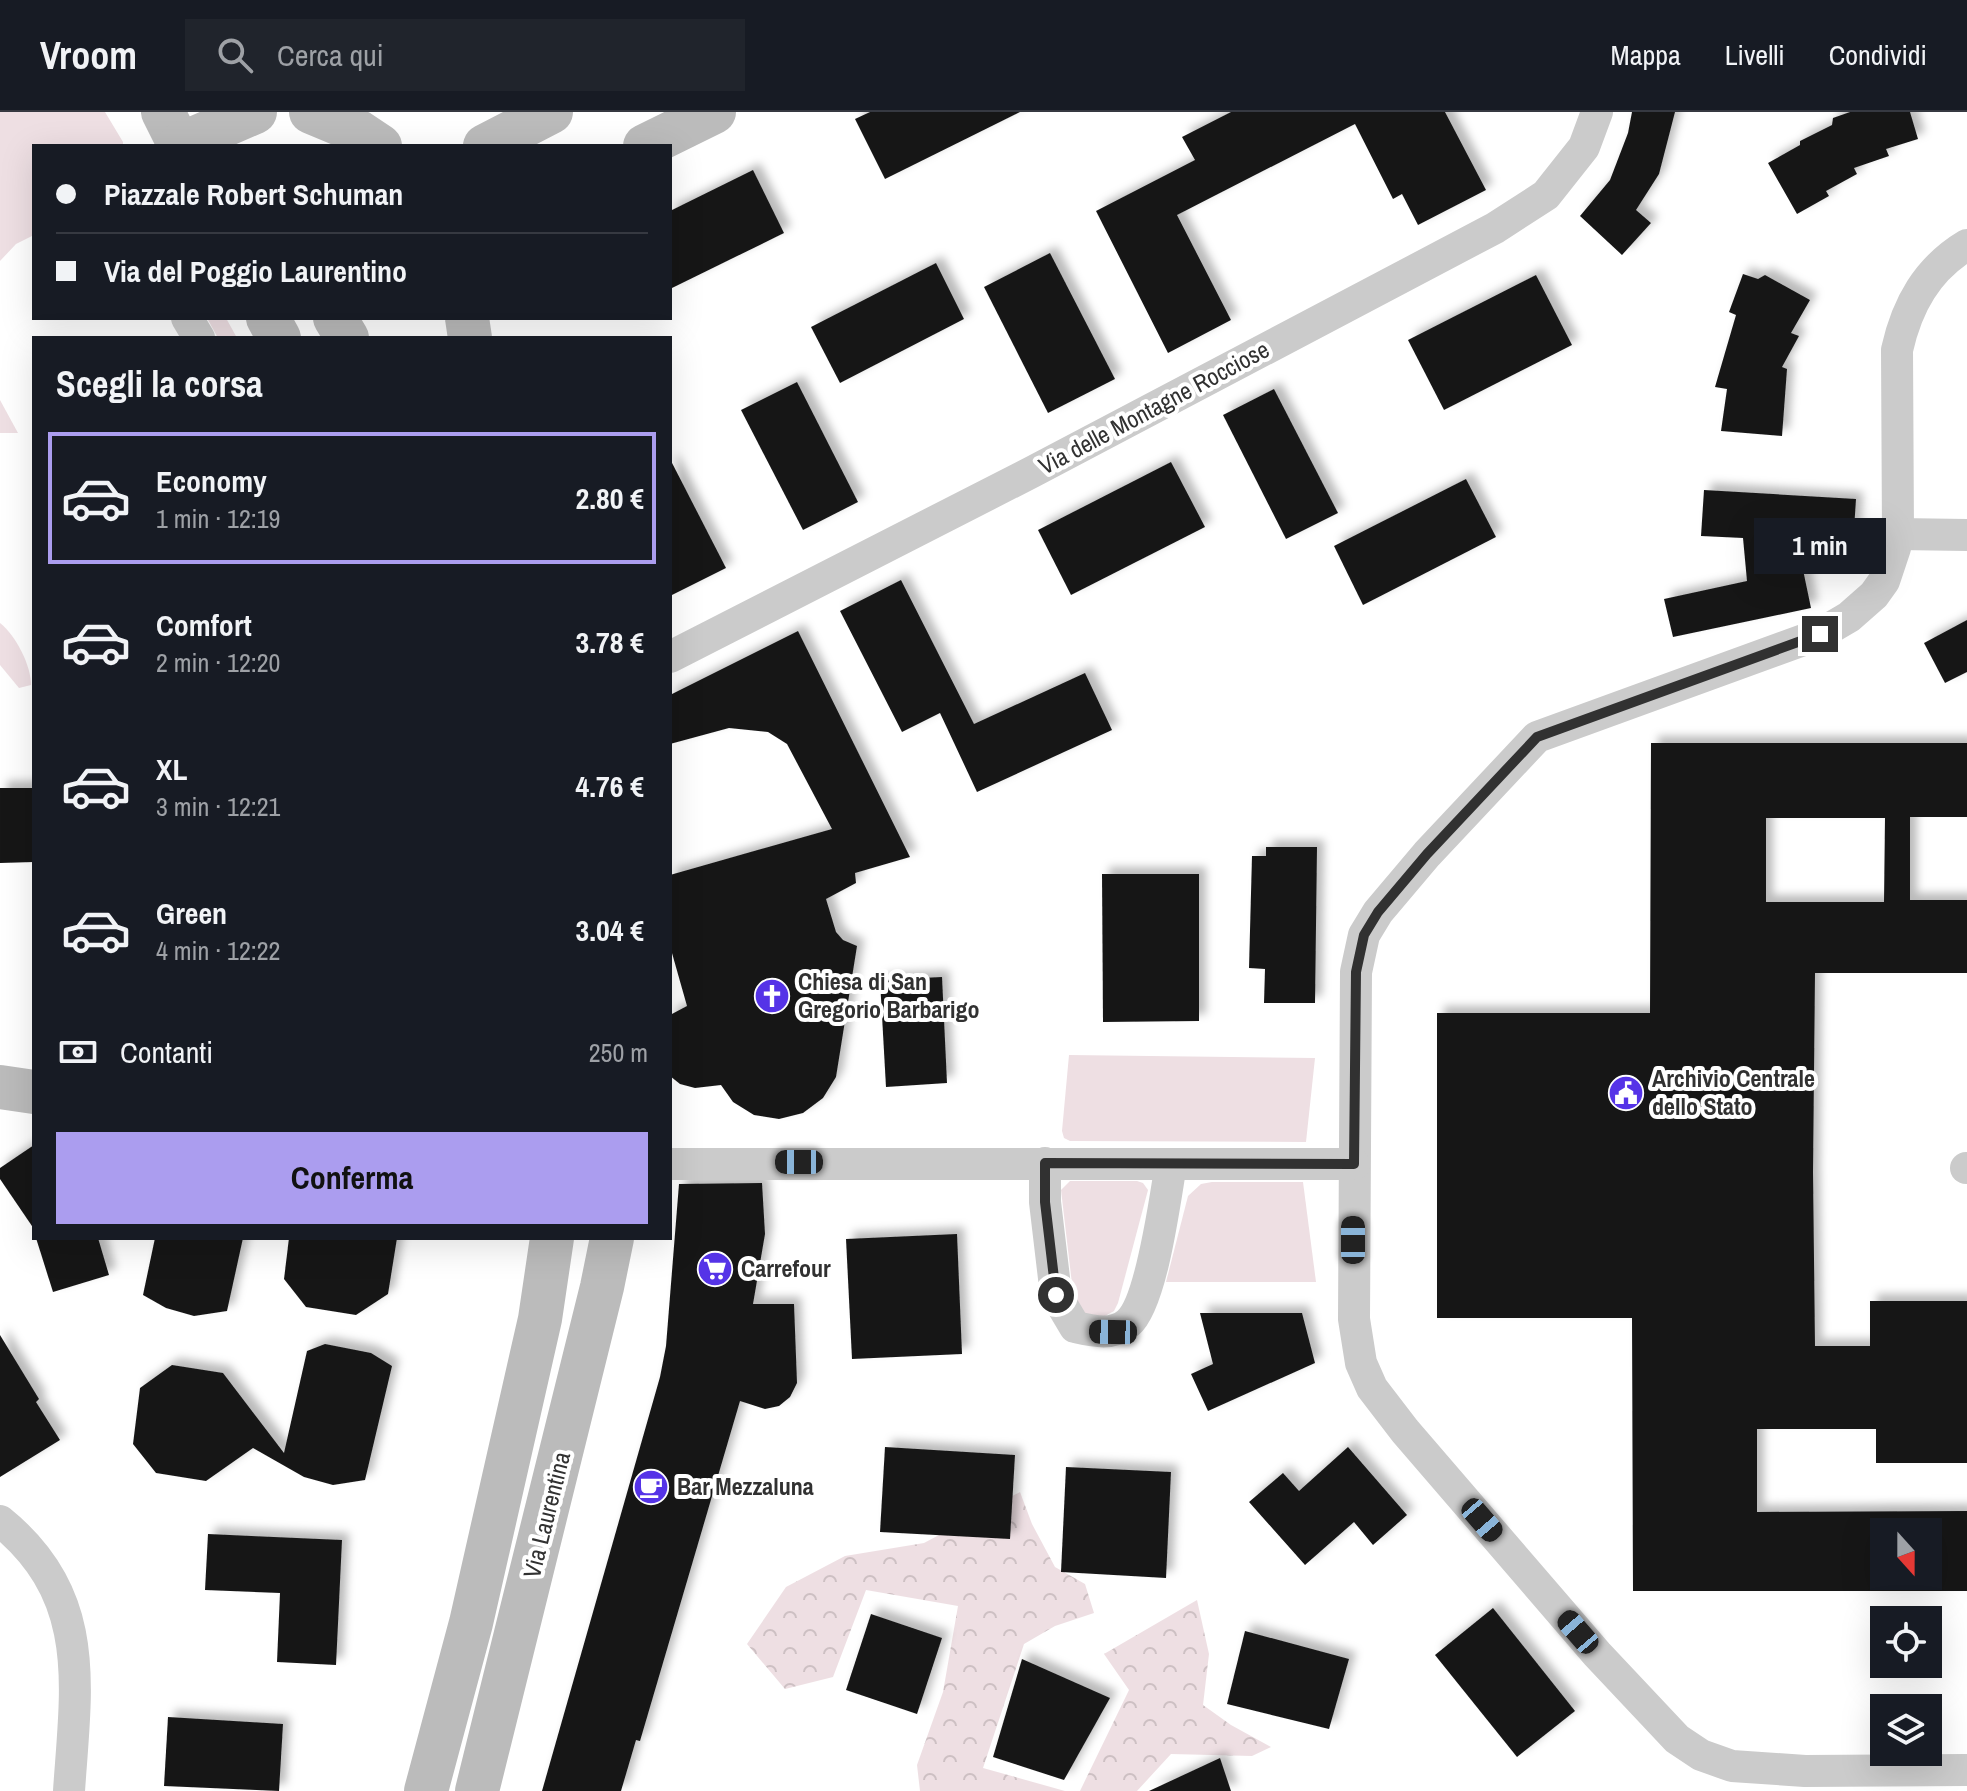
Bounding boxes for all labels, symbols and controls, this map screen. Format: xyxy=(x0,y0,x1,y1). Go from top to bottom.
search box xyxy=(185,19,745,91)
text: Vroom xyxy=(40,30,137,81)
icon: search xyxy=(213,33,257,77)
text: Cerca qui xyxy=(277,35,384,75)
text: Mappa xyxy=(1611,36,1681,74)
text: Livelli xyxy=(1725,36,1785,74)
text: Condividi xyxy=(1829,36,1927,74)
text: Piazzale Robert Schuman xyxy=(104,174,403,214)
text: Via del Poggio Laurentino xyxy=(104,251,407,291)
street label: Via delle Montagne Rocciose xyxy=(1033,333,1274,482)
text: Scegli la corsa xyxy=(56,360,263,408)
text: Economy xyxy=(156,461,267,501)
icon: car xyxy=(60,462,132,534)
text: 2.80 € xyxy=(576,478,644,518)
text: 1 min · 12:19 xyxy=(156,501,280,536)
callout: 1 min xyxy=(1754,518,1886,574)
text: 1 min xyxy=(1792,528,1848,563)
text: Comfort xyxy=(156,605,252,645)
icon: car xyxy=(60,606,132,678)
route end xyxy=(1802,616,1838,652)
text: 3.78 € xyxy=(576,622,644,662)
text: 2 min · 12:20 xyxy=(156,645,280,680)
text: XL xyxy=(156,749,187,789)
icon: car xyxy=(60,750,132,822)
text: 4.76 € xyxy=(576,766,644,806)
text: 3 min · 12:21 xyxy=(156,789,280,824)
text: Green xyxy=(156,893,227,933)
icon: car xyxy=(60,894,132,966)
text: 3.04 € xyxy=(576,910,644,950)
text: 4 min · 12:22 xyxy=(156,933,280,968)
place label: Chiesa di San Gregorio Barbarigo xyxy=(798,965,980,1025)
church icon: Chiesa di San Gregorio Barbarigo xyxy=(753,977,791,1015)
icon: cash xyxy=(56,1030,100,1074)
text: Contanti xyxy=(120,1032,213,1072)
text: 250 m xyxy=(589,1035,648,1070)
place label: Archivio Centrale dello Stato xyxy=(1652,1062,1815,1122)
public building icon: Archivio Centrale dello Stato xyxy=(1607,1074,1645,1112)
button: Conferma xyxy=(56,1132,648,1224)
car xyxy=(775,1150,823,1174)
car xyxy=(1341,1216,1365,1264)
supermarket icon: Carrefour xyxy=(696,1250,734,1288)
place label: Carrefour xyxy=(741,1252,831,1284)
route start xyxy=(1038,1277,1074,1313)
car xyxy=(1089,1320,1137,1344)
street label: Via Laurentina xyxy=(515,1448,577,1581)
cafe icon: Bar Mezzaluna xyxy=(632,1468,670,1506)
place label: Bar Mezzaluna xyxy=(677,1470,814,1502)
car xyxy=(1457,1494,1507,1546)
north arrow xyxy=(1870,1518,1942,1590)
map controls xyxy=(1870,1518,1942,1766)
car xyxy=(1553,1606,1603,1658)
button: locate xyxy=(1870,1606,1942,1678)
button: layers xyxy=(1870,1694,1942,1766)

